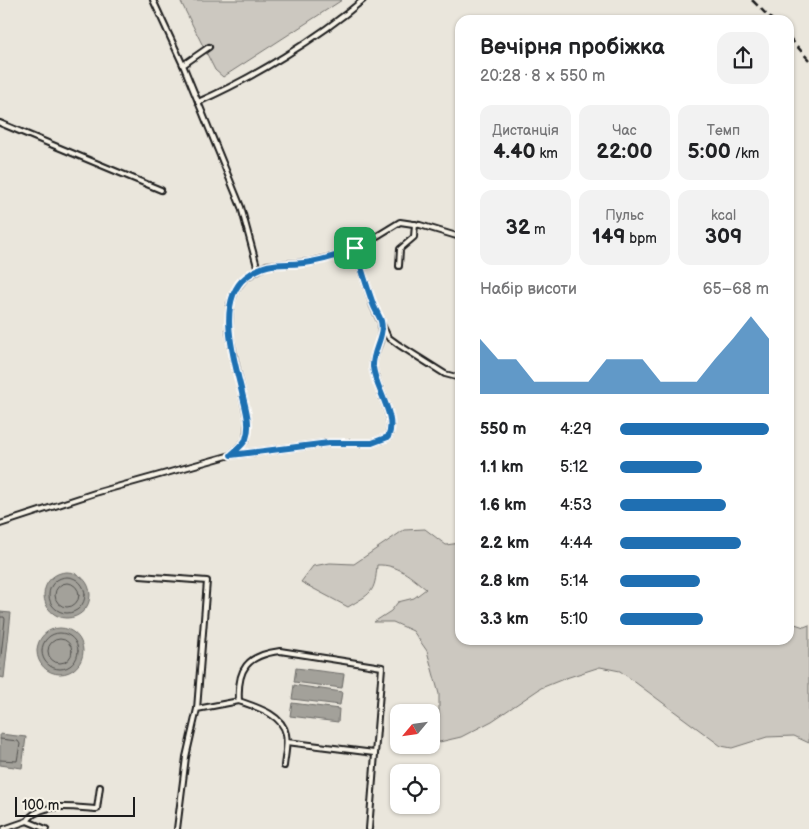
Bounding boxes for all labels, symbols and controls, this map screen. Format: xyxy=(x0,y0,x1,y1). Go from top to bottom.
button: share xyxy=(717,32,769,84)
text: Вечірня пробіжка xyxy=(480,34,665,61)
text: 20:28 · 8 × 550 m xyxy=(480,67,605,86)
text: Дистанція xyxy=(492,122,559,139)
text: Час xyxy=(612,122,637,139)
text: Темп xyxy=(707,122,740,139)
text: 4.40 xyxy=(493,139,536,164)
text: 22:00 xyxy=(596,139,653,164)
text: 5:00 xyxy=(688,139,731,164)
text: km xyxy=(536,145,558,162)
text: /km xyxy=(731,145,759,162)
text: Пульс xyxy=(605,207,644,224)
text: kcal xyxy=(711,207,736,224)
text: 32 xyxy=(505,215,530,240)
text: m xyxy=(530,221,546,238)
text: 149 xyxy=(592,224,626,249)
text: 309 xyxy=(705,224,742,249)
pin xyxy=(334,227,376,269)
text: bpm xyxy=(626,230,657,247)
icon: arrive xyxy=(341,234,369,262)
text: Набір висоти xyxy=(480,280,577,299)
text: 65–68 m xyxy=(703,280,769,299)
text: 550 m xyxy=(480,420,526,439)
text: 4:29 xyxy=(560,420,592,439)
text: 1.1 km xyxy=(480,458,523,477)
text: 5:12 xyxy=(560,458,588,477)
text: 1.6 km xyxy=(480,496,526,515)
text: 4:53 xyxy=(560,496,592,515)
text: 2.2 km xyxy=(480,534,529,553)
text: 4:44 xyxy=(560,534,593,553)
text: 2.8 km xyxy=(480,572,529,591)
text: 5:14 xyxy=(560,572,588,591)
text: 3.3 km xyxy=(480,610,529,629)
text: 5:10 xyxy=(560,610,588,629)
north arrow xyxy=(390,704,440,754)
map controls xyxy=(390,704,440,814)
button: locate xyxy=(390,764,440,814)
scale bar xyxy=(15,794,135,817)
text: 100 m xyxy=(22,797,59,814)

